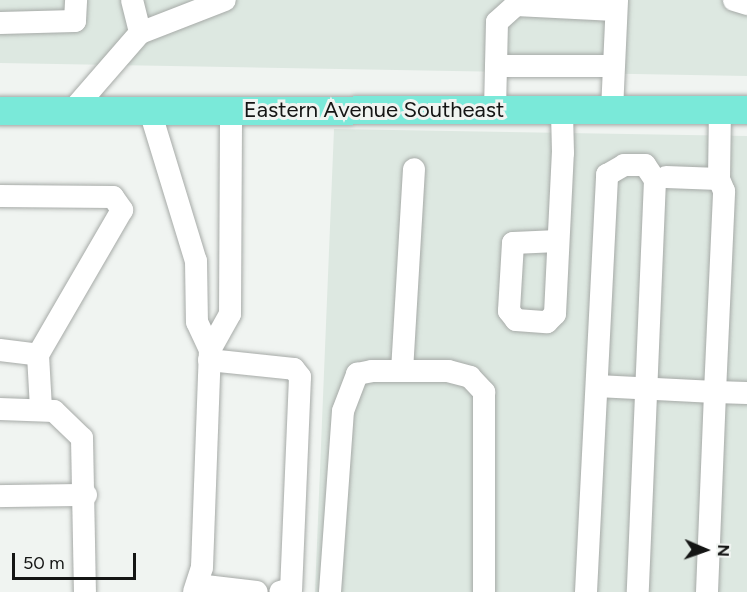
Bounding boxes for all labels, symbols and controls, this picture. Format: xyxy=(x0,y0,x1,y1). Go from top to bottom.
street label: Eastern Avenue Southeast xyxy=(244,97,504,123)
north arrow xyxy=(675,520,735,580)
scale bar xyxy=(15,541,140,579)
text: N xyxy=(714,544,733,557)
text: 50 m xyxy=(23,552,65,574)

